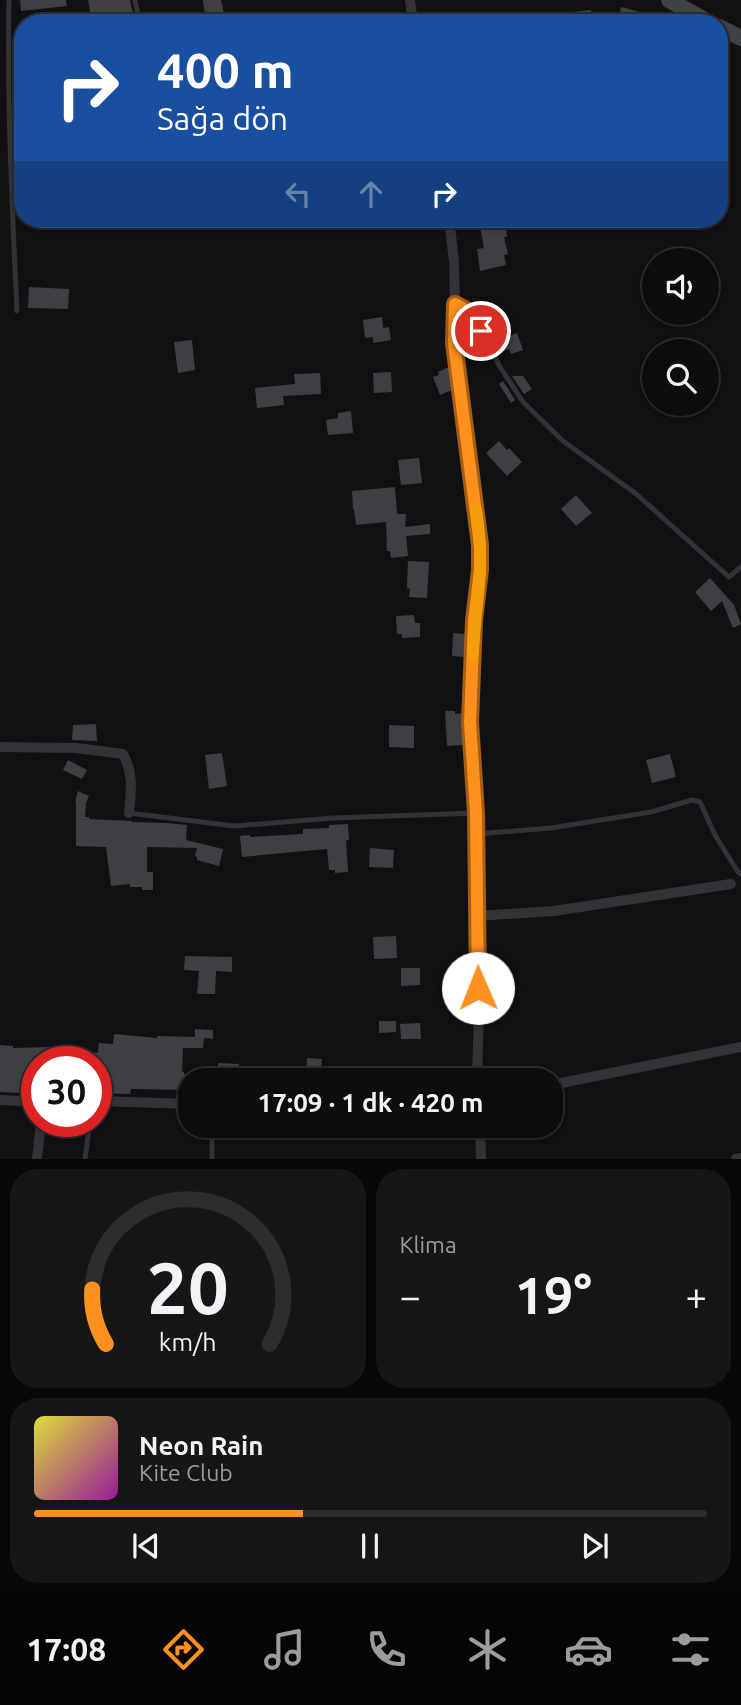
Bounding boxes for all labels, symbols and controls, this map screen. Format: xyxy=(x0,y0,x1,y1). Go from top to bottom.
icon: right xyxy=(42,42,133,133)
text: 400 m xyxy=(157,42,294,97)
text: Sağa dön xyxy=(157,100,288,136)
icon: left xyxy=(279,175,317,213)
icon: ahead xyxy=(352,175,390,213)
icon: right xyxy=(425,175,463,213)
map controls xyxy=(642,248,719,416)
button: sound xyxy=(642,248,719,325)
pin xyxy=(451,301,511,361)
icon: arrive xyxy=(462,312,500,350)
button: search xyxy=(642,339,719,416)
position arrow xyxy=(441,951,515,1025)
speed limit sign: 30 xyxy=(21,1046,112,1137)
text: 17:09 · 1 dk · 420 m xyxy=(257,1088,484,1117)
text: Klima xyxy=(400,1232,457,1257)
text: 20 xyxy=(147,1247,229,1329)
text: 19° xyxy=(515,1266,592,1324)
text: − xyxy=(400,1275,421,1317)
text: + xyxy=(686,1275,707,1317)
text: km/h xyxy=(159,1328,217,1356)
text: Neon Rain xyxy=(139,1431,264,1460)
text: Kite Club xyxy=(139,1460,233,1485)
icon: previous xyxy=(127,1527,165,1565)
icon: pause xyxy=(351,1527,389,1565)
icon: next xyxy=(576,1527,614,1565)
icon: directions xyxy=(159,1625,208,1674)
icon: music xyxy=(260,1625,309,1674)
icon: phone xyxy=(362,1625,411,1674)
icon: climate xyxy=(463,1625,512,1674)
icon: car xyxy=(564,1625,613,1674)
icon: filters xyxy=(666,1625,715,1674)
text: 17:08 xyxy=(26,1631,106,1667)

